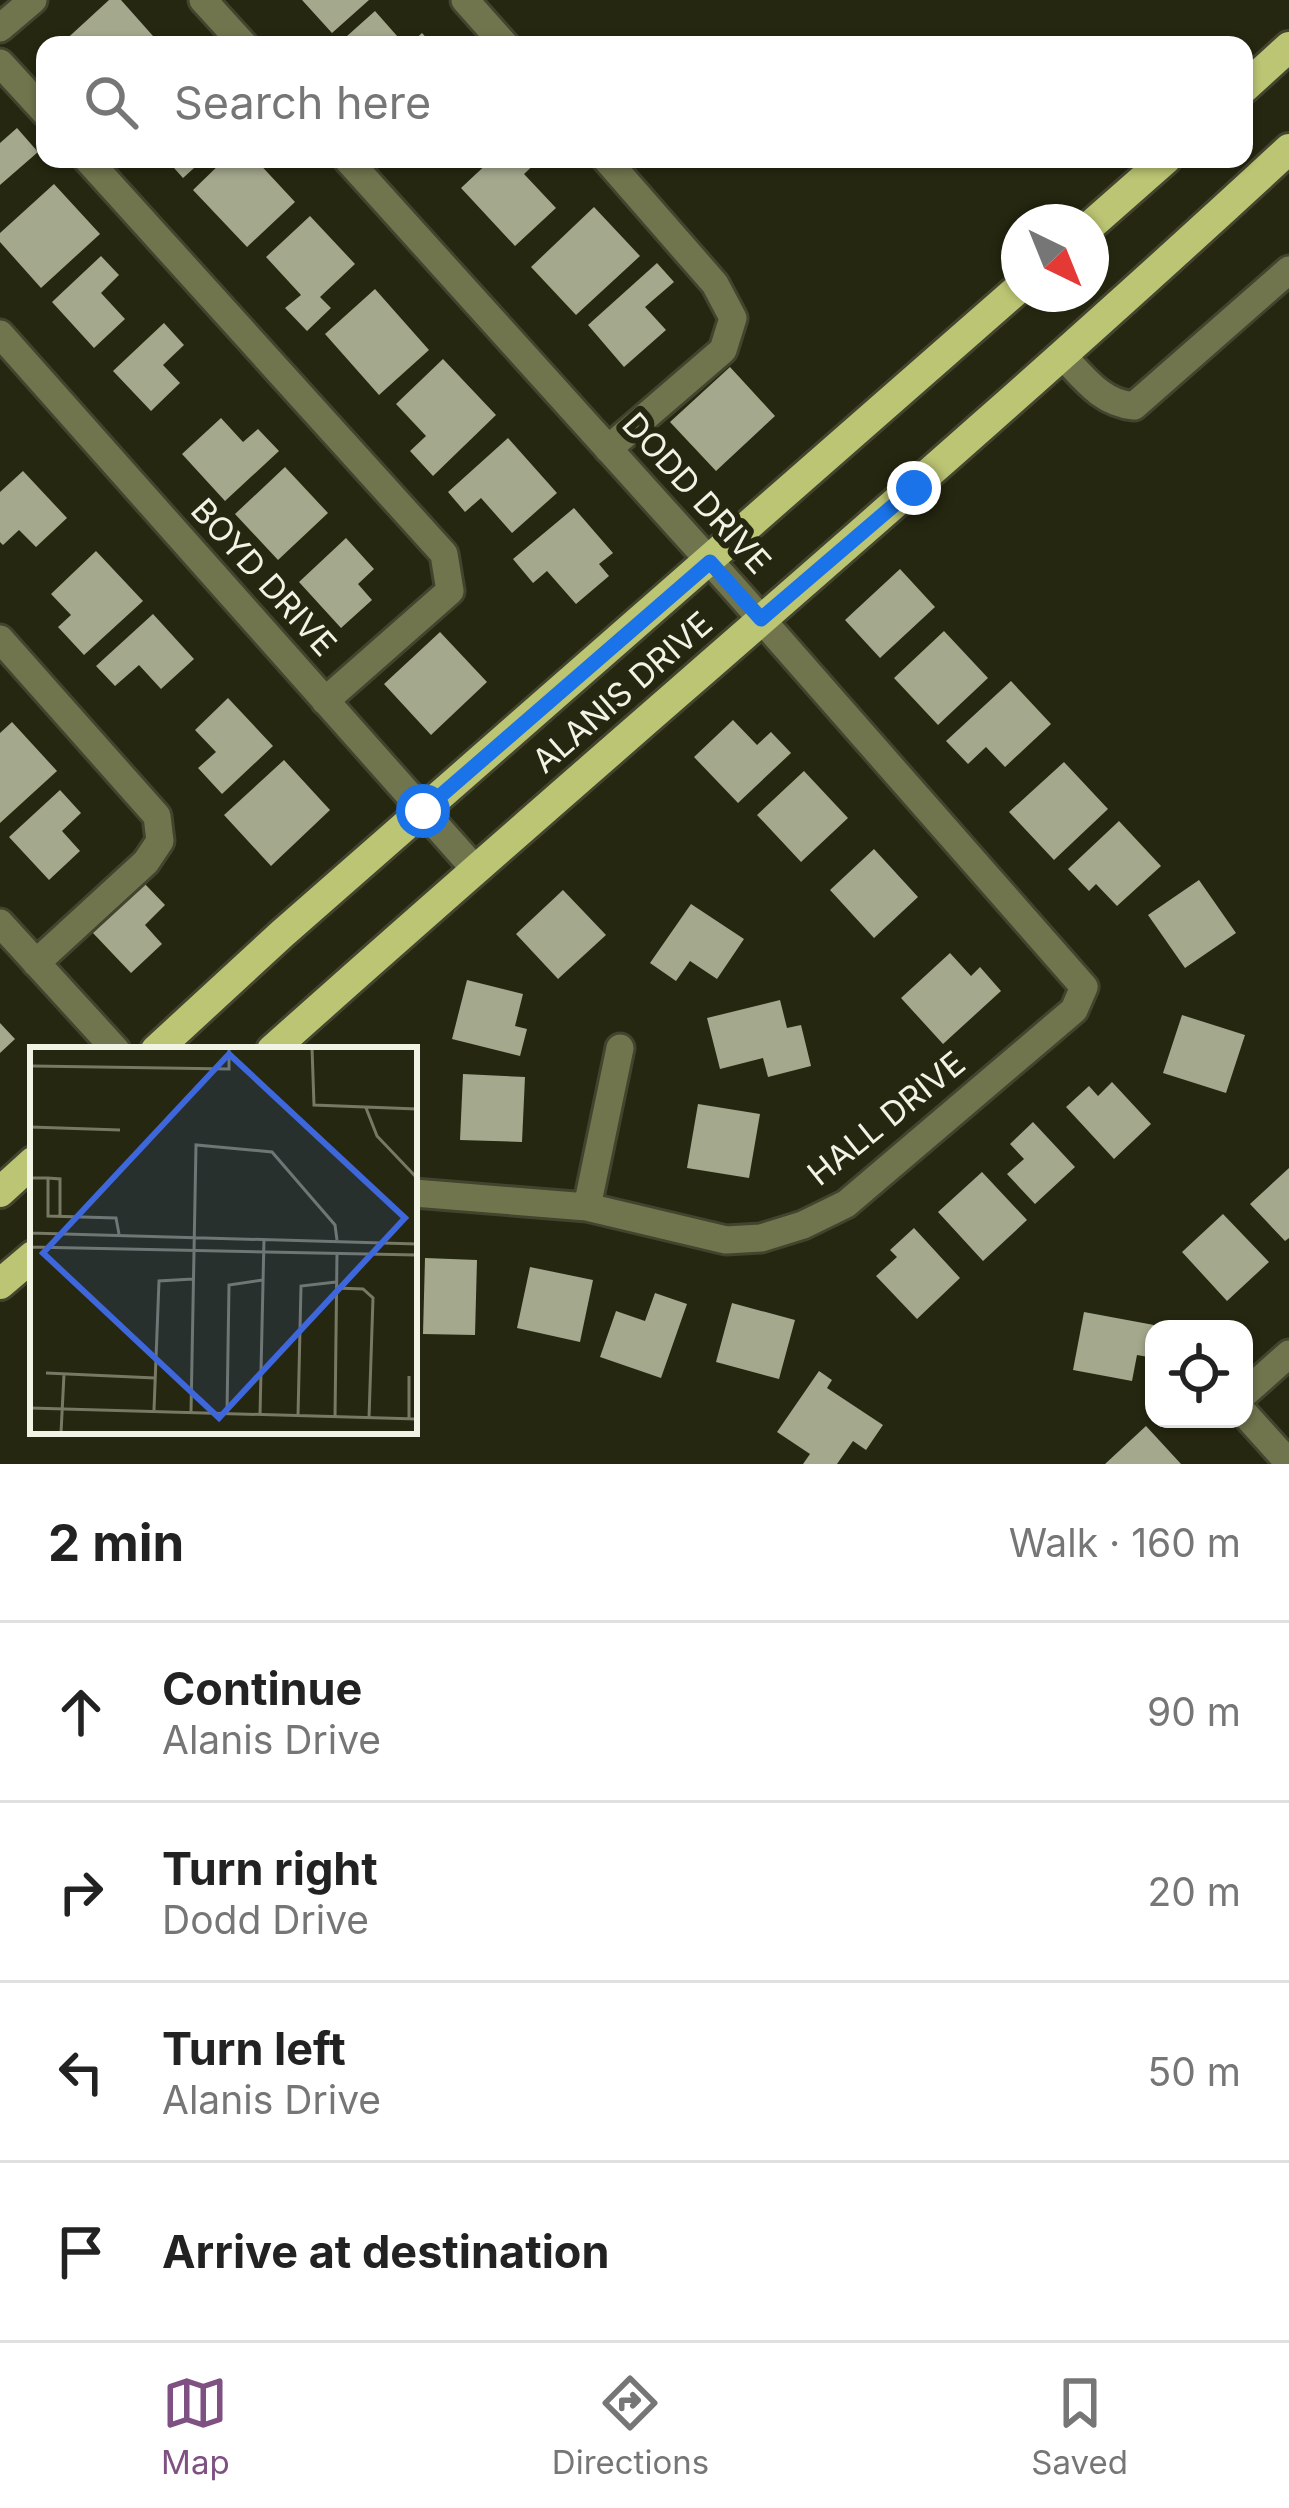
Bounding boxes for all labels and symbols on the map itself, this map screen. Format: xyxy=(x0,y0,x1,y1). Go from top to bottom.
north arrow xyxy=(1001,204,1109,312)
street label: DODD DRIVE xyxy=(614,404,780,582)
route end xyxy=(887,461,941,515)
street label: BOYD DRIVE xyxy=(183,490,345,664)
street label: ALANIS DRIVE xyxy=(524,603,720,781)
route start xyxy=(396,784,450,838)
street label: HALL DRIVE xyxy=(799,1043,973,1193)
inset map xyxy=(30,1047,417,1434)

